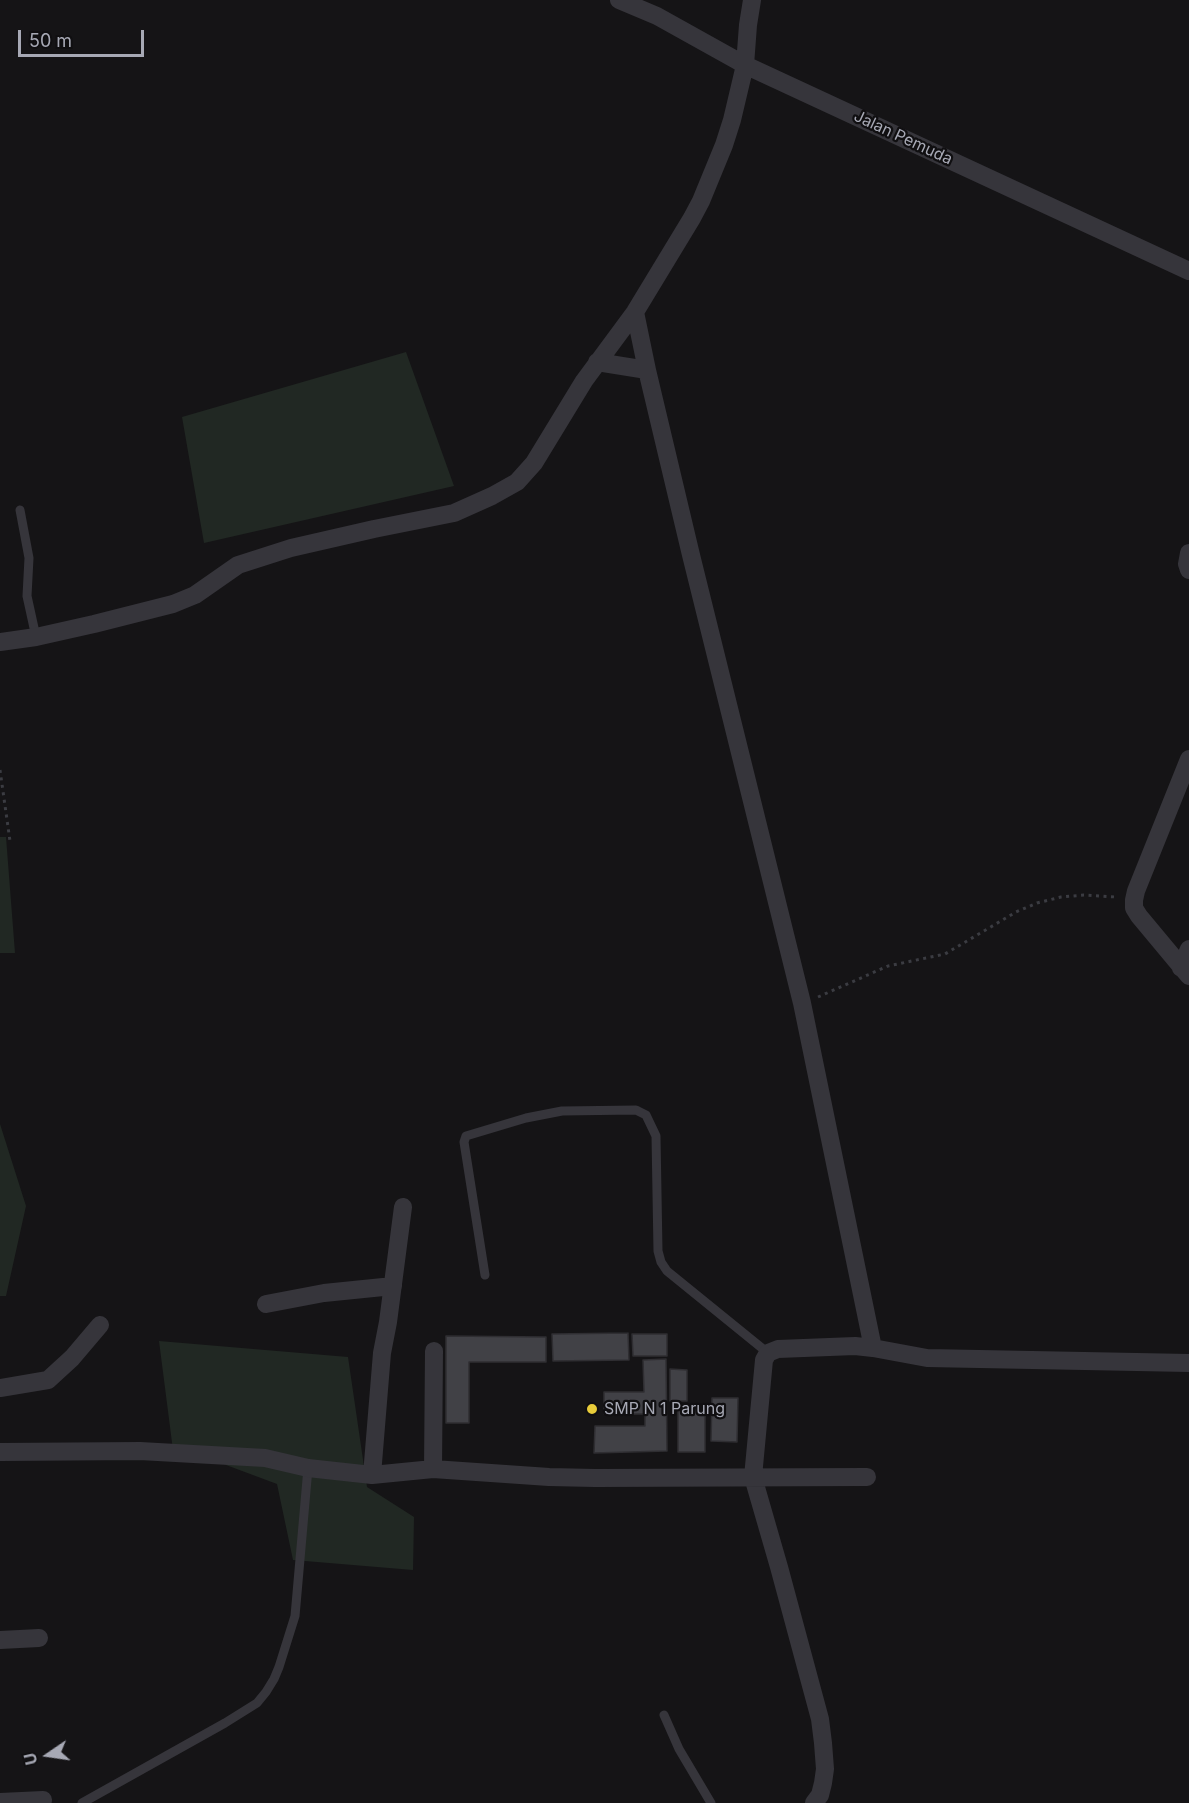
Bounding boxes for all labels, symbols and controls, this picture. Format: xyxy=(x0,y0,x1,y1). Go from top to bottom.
scale bar xyxy=(21,18,147,56)
text: 50 m xyxy=(29,30,72,51)
street label: Jalan Pemuda xyxy=(851,107,955,169)
place label: SMP N 1 Parung xyxy=(604,1399,725,1419)
marker: SMP N 1 Parung xyxy=(585,1402,599,1416)
north arrow xyxy=(18,1725,78,1785)
text: U xyxy=(19,1751,42,1767)

